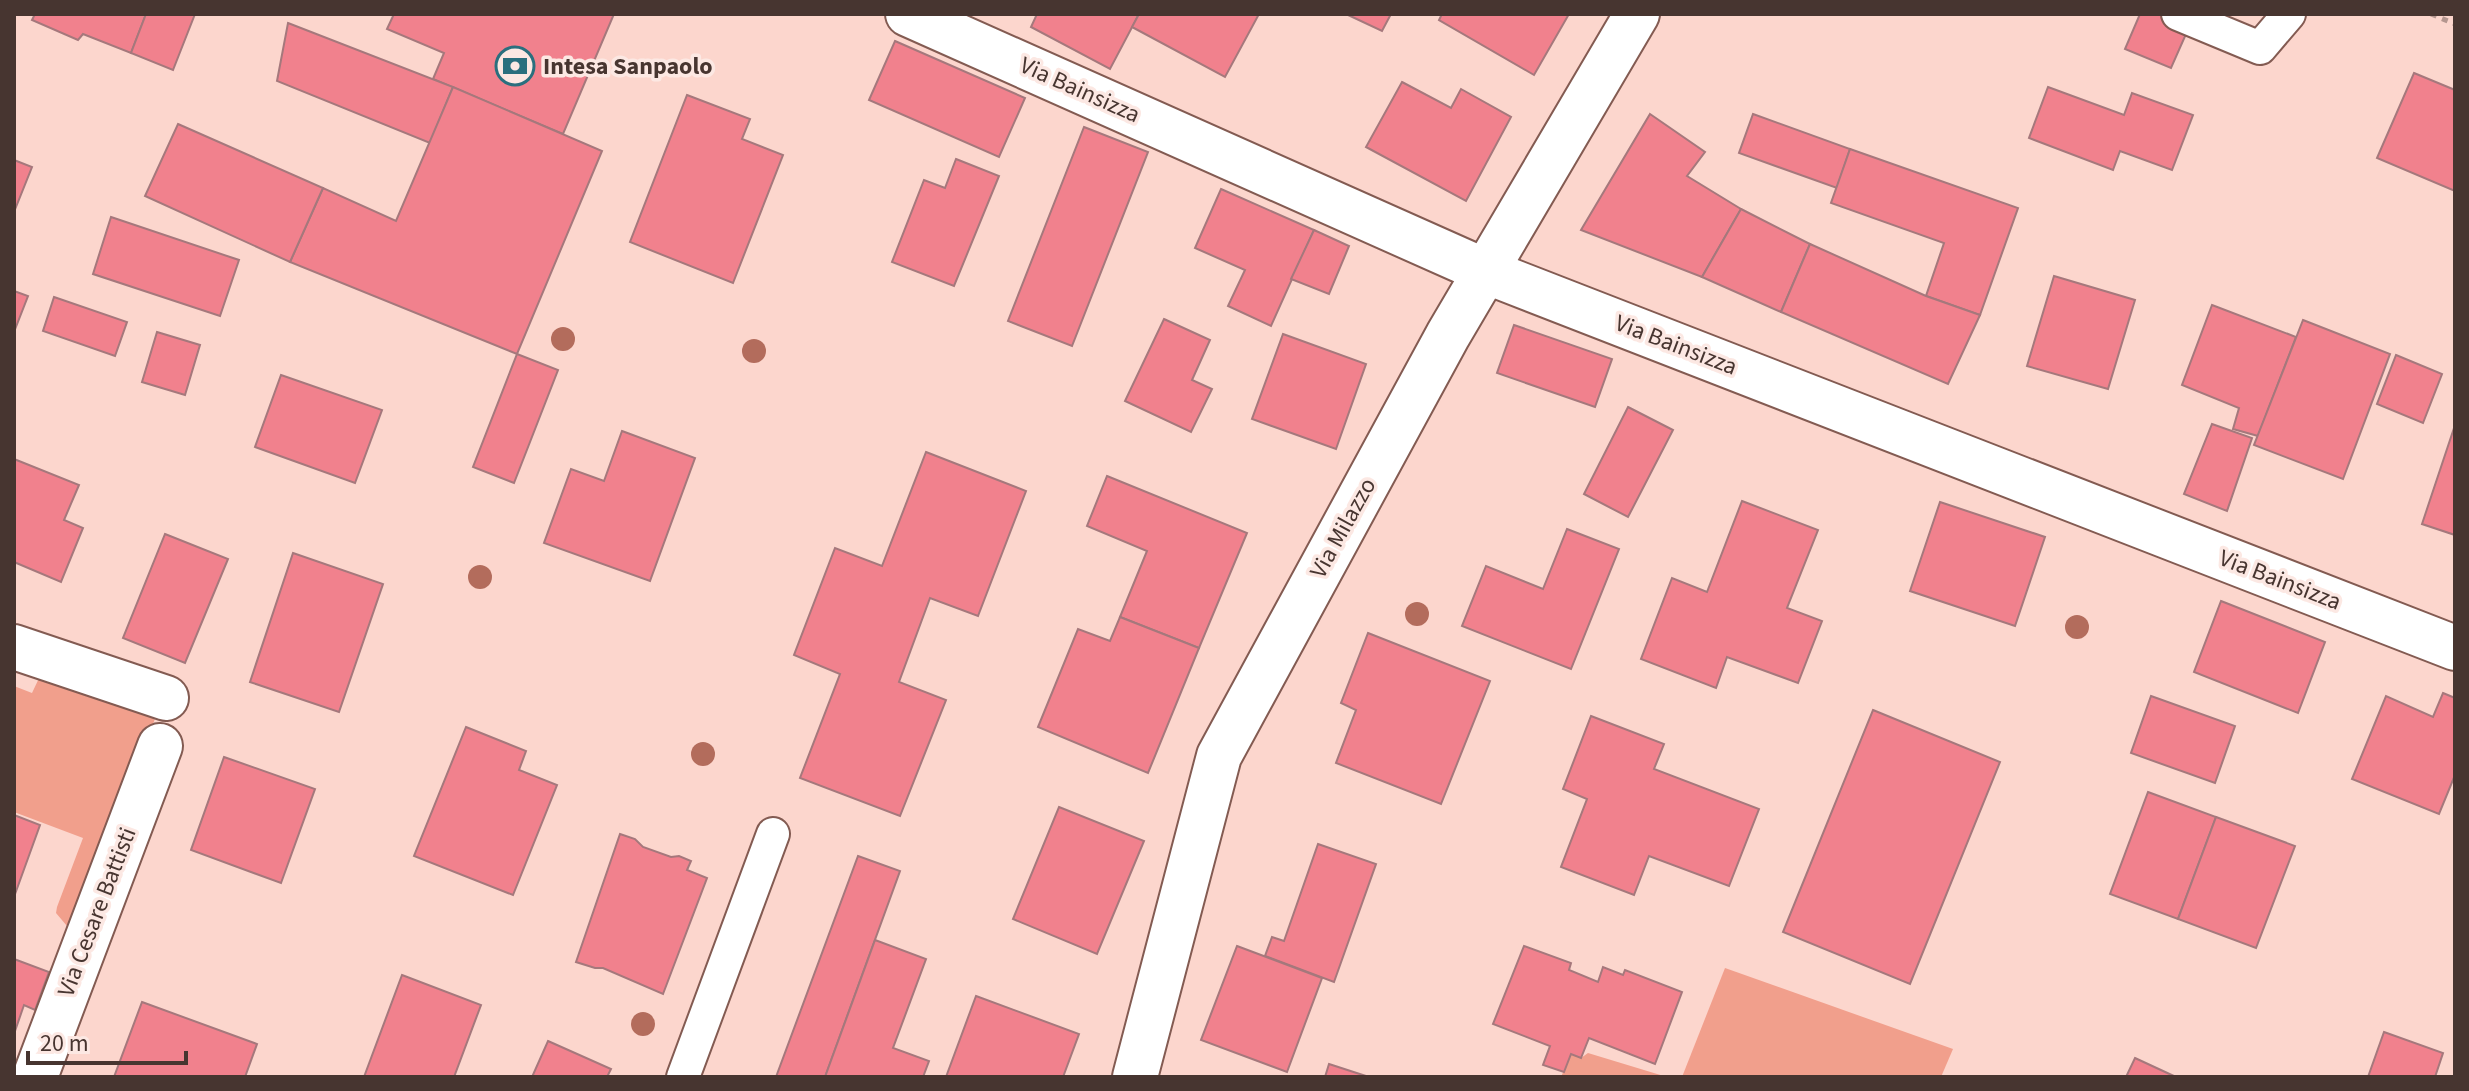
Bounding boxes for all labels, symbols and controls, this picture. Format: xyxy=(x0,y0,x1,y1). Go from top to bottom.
bank icon: Intesa Sanpaolo xyxy=(494,45,536,87)
street label: Via Bainsizza xyxy=(1014,48,1146,132)
place label: Intesa Sanpaolo xyxy=(543,49,713,84)
street label: Via Bainsizza xyxy=(1610,306,1742,384)
street label: Via Milazzo xyxy=(1301,471,1385,585)
street label: Via Bainsizza xyxy=(2214,541,2346,619)
street label: Via Cesare Battisti xyxy=(49,822,145,1002)
scale bar xyxy=(28,1015,186,1065)
text: 20 m xyxy=(40,1026,89,1061)

